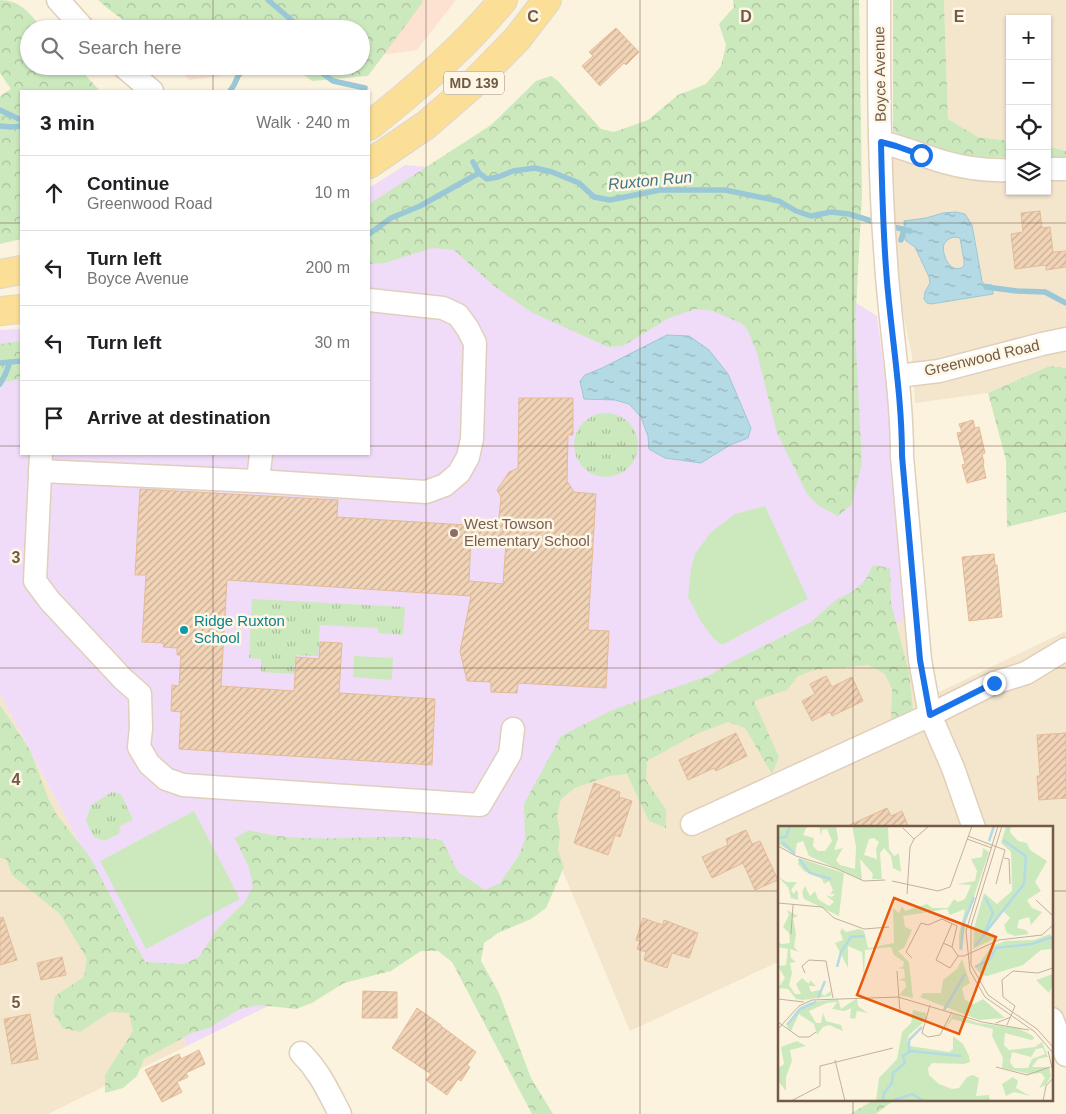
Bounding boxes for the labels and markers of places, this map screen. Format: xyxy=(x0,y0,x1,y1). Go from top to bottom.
place label: West Towson Elementary School xyxy=(464,515,590,549)
marker: West Towson Elementary School xyxy=(448,527,460,539)
place label: Ridge Ruxton School xyxy=(194,612,285,646)
marker: Ridge Ruxton School xyxy=(178,624,190,636)

